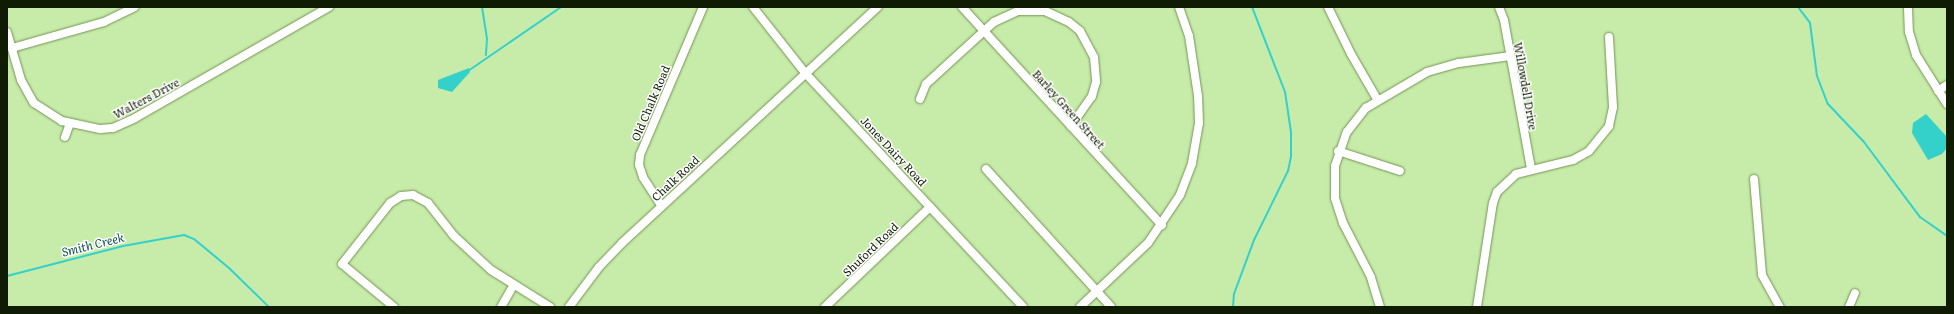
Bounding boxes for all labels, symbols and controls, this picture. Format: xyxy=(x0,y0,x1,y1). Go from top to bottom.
street label: Willowdell Drive xyxy=(1512,41,1540,131)
street label: Old Chalk Road xyxy=(628,63,672,143)
street label: Barley Green Street xyxy=(1030,67,1108,151)
street label: Walters Drive xyxy=(111,75,181,121)
street label: Jones Dairy Road xyxy=(858,113,930,189)
street label: Chalk Road xyxy=(649,153,701,203)
street label: Shuford Road xyxy=(840,219,900,279)
water label: Smith Creek xyxy=(60,230,126,260)

